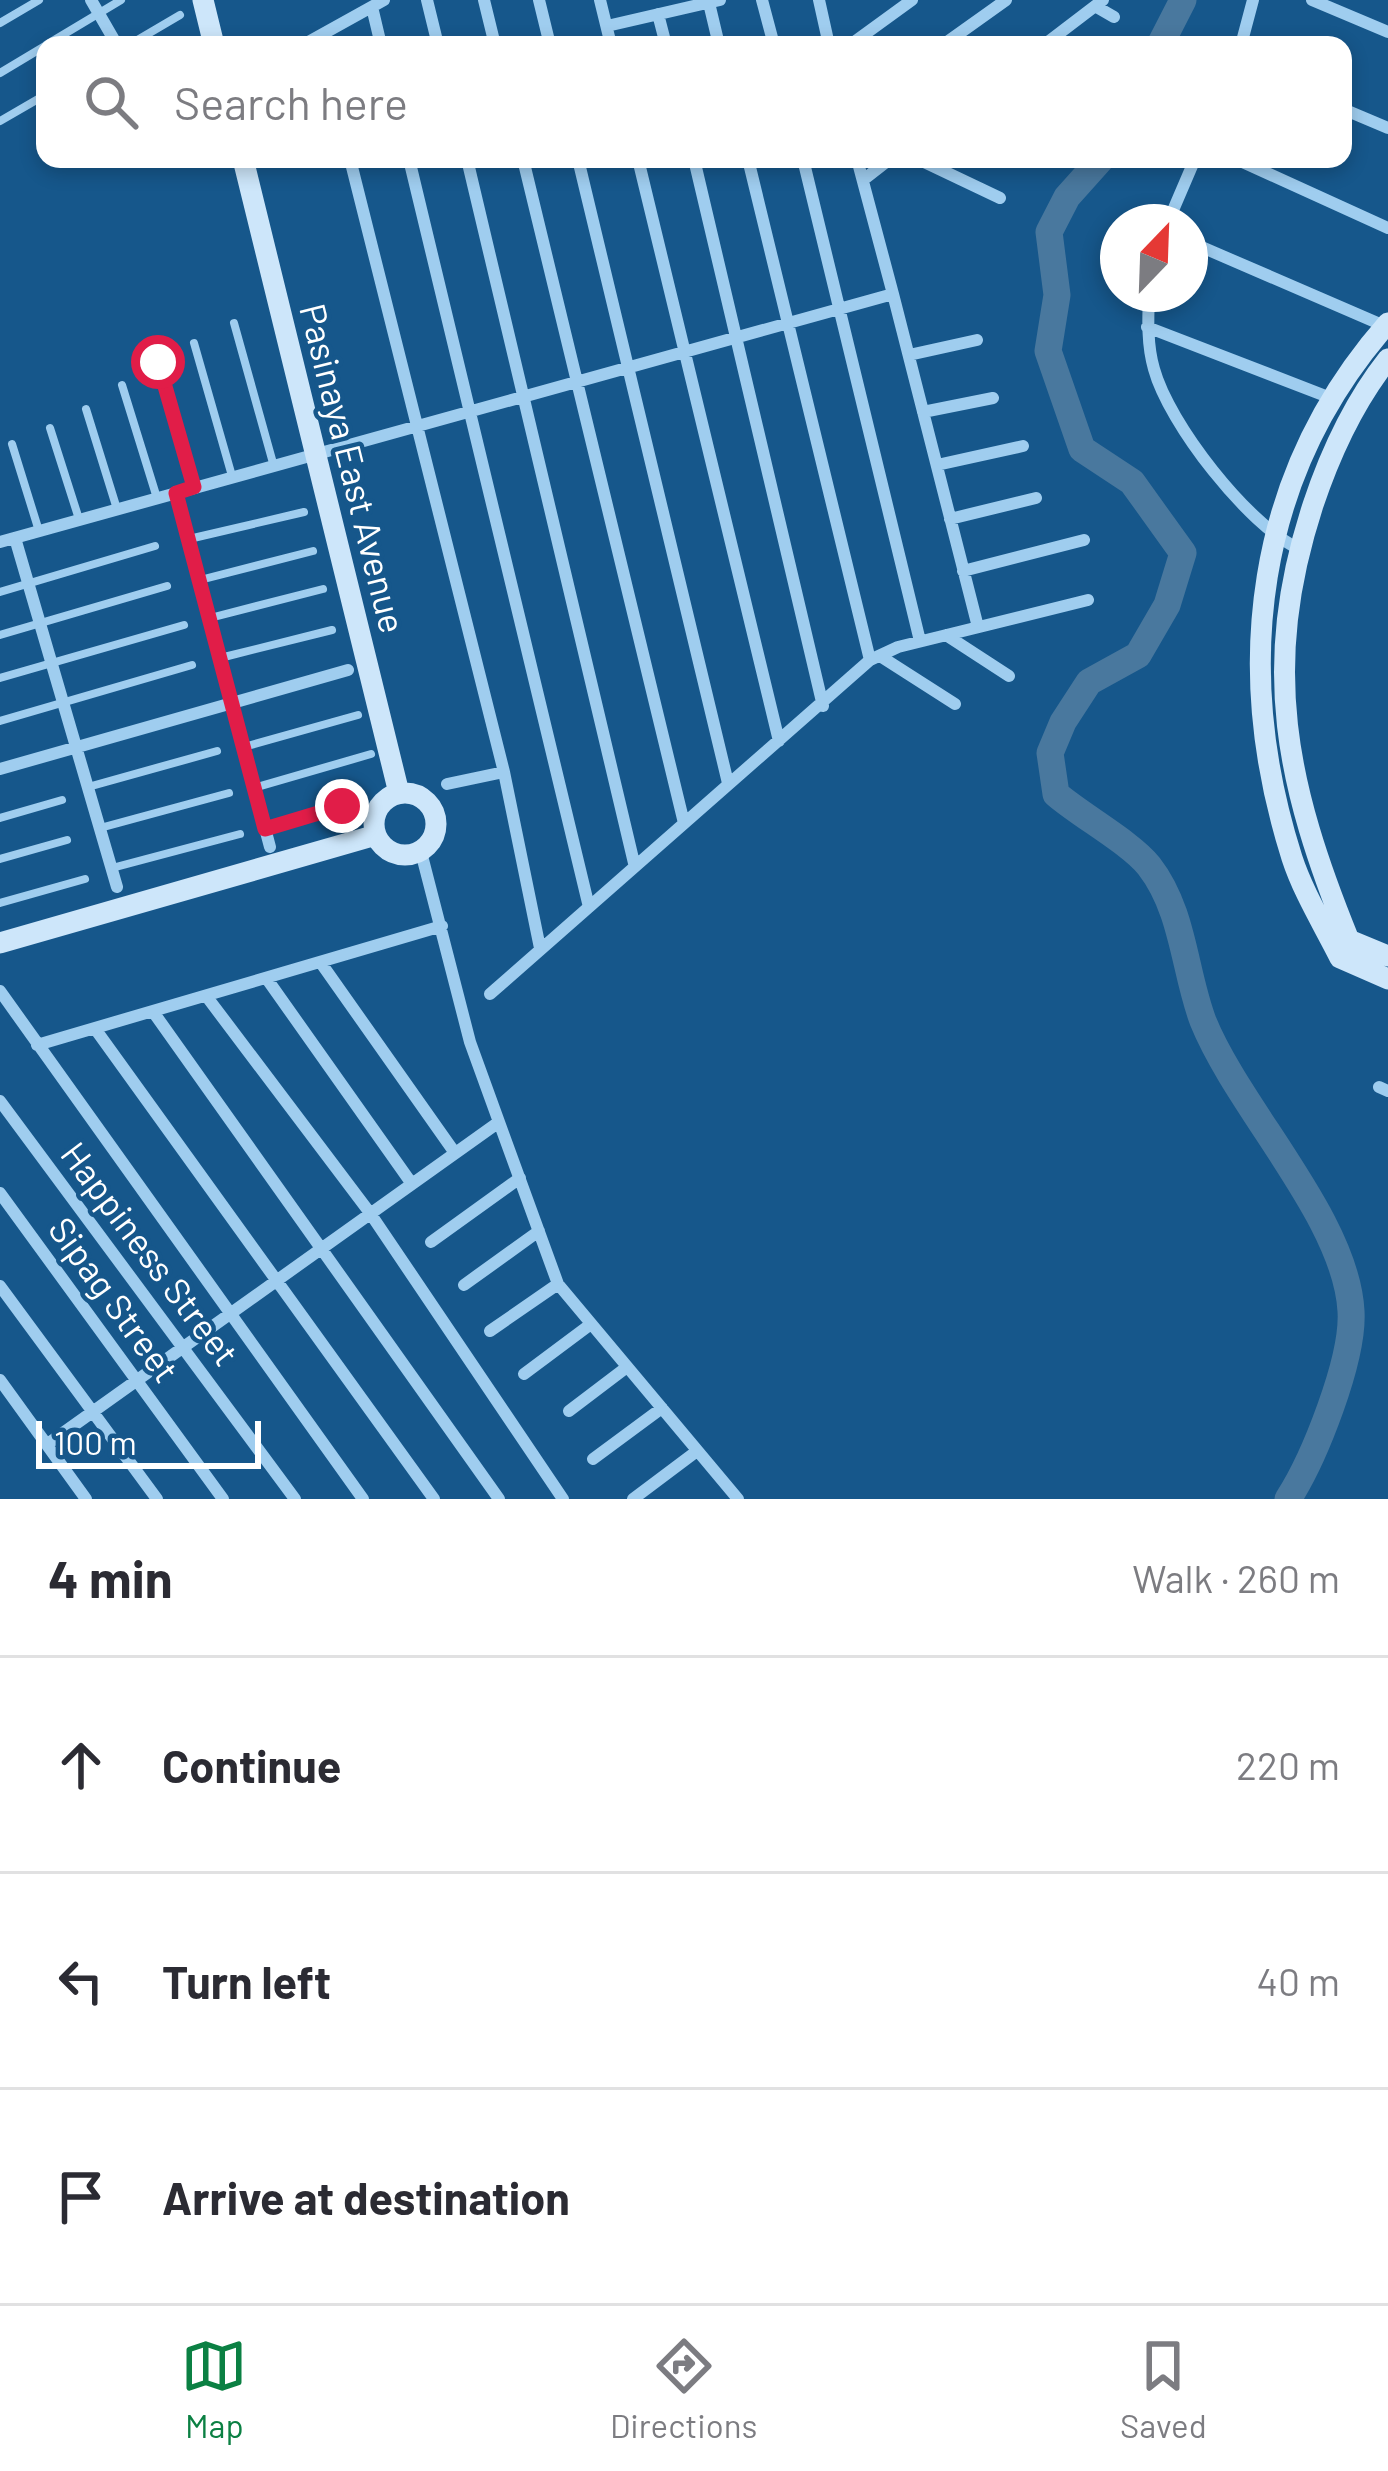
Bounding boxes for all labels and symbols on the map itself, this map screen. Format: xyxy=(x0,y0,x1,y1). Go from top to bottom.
north arrow xyxy=(1100,204,1208,312)
street label: Pasinaya East Avenue xyxy=(292,299,416,637)
route start xyxy=(131,335,185,389)
route end xyxy=(315,779,369,833)
street label: Happiness Street xyxy=(53,1133,249,1373)
street label: Sipag Street xyxy=(41,1208,189,1390)
scale bar xyxy=(36,1415,261,1468)

